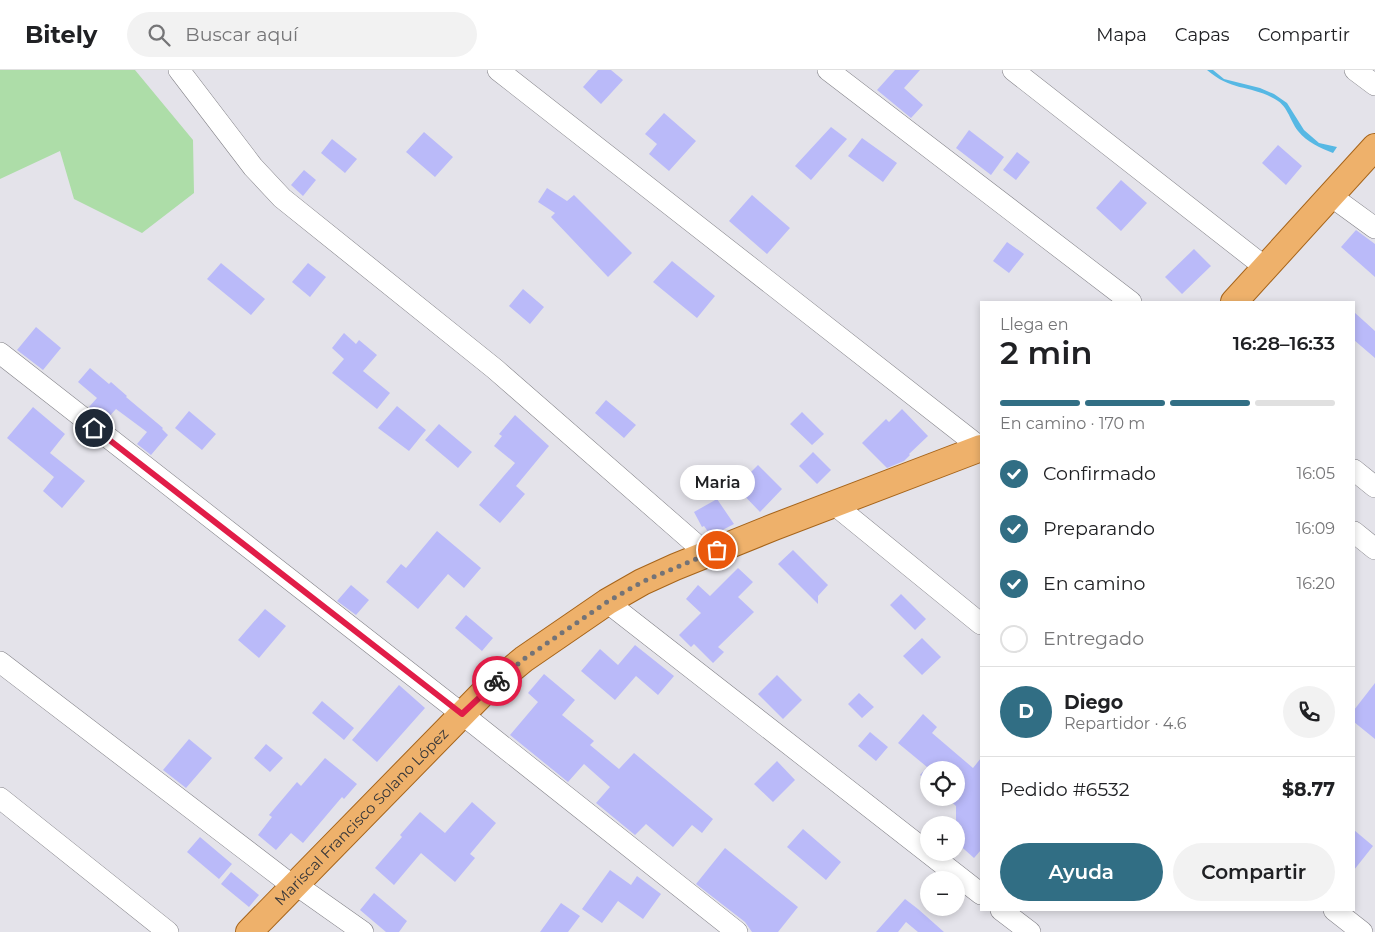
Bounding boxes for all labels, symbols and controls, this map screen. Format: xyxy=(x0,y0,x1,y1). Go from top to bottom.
search box xyxy=(127,12,477,57)
text: Bitely xyxy=(25,20,97,49)
icon: search xyxy=(145,21,173,49)
text: Buscar aquí xyxy=(185,23,298,46)
text: Mapa xyxy=(1096,24,1147,46)
text: Capas xyxy=(1175,24,1230,46)
text: Compartir xyxy=(1258,24,1350,46)
text: Llega en xyxy=(1000,315,1068,334)
text: 16:28–16:33 xyxy=(1233,332,1335,355)
text: 2 min xyxy=(1000,333,1092,372)
pin xyxy=(73,407,115,449)
icon: home xyxy=(80,414,108,442)
text: En camino · 170 m xyxy=(1000,414,1145,433)
icon: check xyxy=(1000,460,1028,488)
text: Confirmado xyxy=(1043,462,1156,485)
text: 16:05 xyxy=(1296,464,1335,483)
callout: Maria xyxy=(680,465,754,500)
text: Maria xyxy=(695,473,740,492)
icon: check xyxy=(1000,515,1028,543)
text: Preparando xyxy=(1043,517,1155,540)
text: 16:09 xyxy=(1296,519,1335,538)
pin xyxy=(696,529,738,571)
icon: bag xyxy=(703,536,731,564)
icon: check xyxy=(1000,570,1028,598)
text: En camino xyxy=(1043,572,1145,595)
text: 16:20 xyxy=(1296,574,1335,593)
text: Entregado xyxy=(1043,627,1144,650)
courier xyxy=(472,656,522,706)
icon: bike xyxy=(483,667,511,695)
button: phone xyxy=(1283,686,1335,738)
text: Diego xyxy=(1064,691,1123,714)
text: D xyxy=(1018,700,1034,723)
text: Repartidor · 4.6 xyxy=(1064,714,1187,733)
street label: Mariscal Francisco Solano López xyxy=(270,724,453,909)
map controls xyxy=(920,761,965,916)
button: locate xyxy=(920,761,965,806)
text: Pedido #6532 xyxy=(1000,778,1130,801)
text: $8.77 xyxy=(1282,778,1335,801)
button: + xyxy=(920,816,965,861)
button: Ayuda xyxy=(1000,843,1163,901)
button: Compartir xyxy=(1173,843,1335,901)
button: − xyxy=(920,871,965,916)

